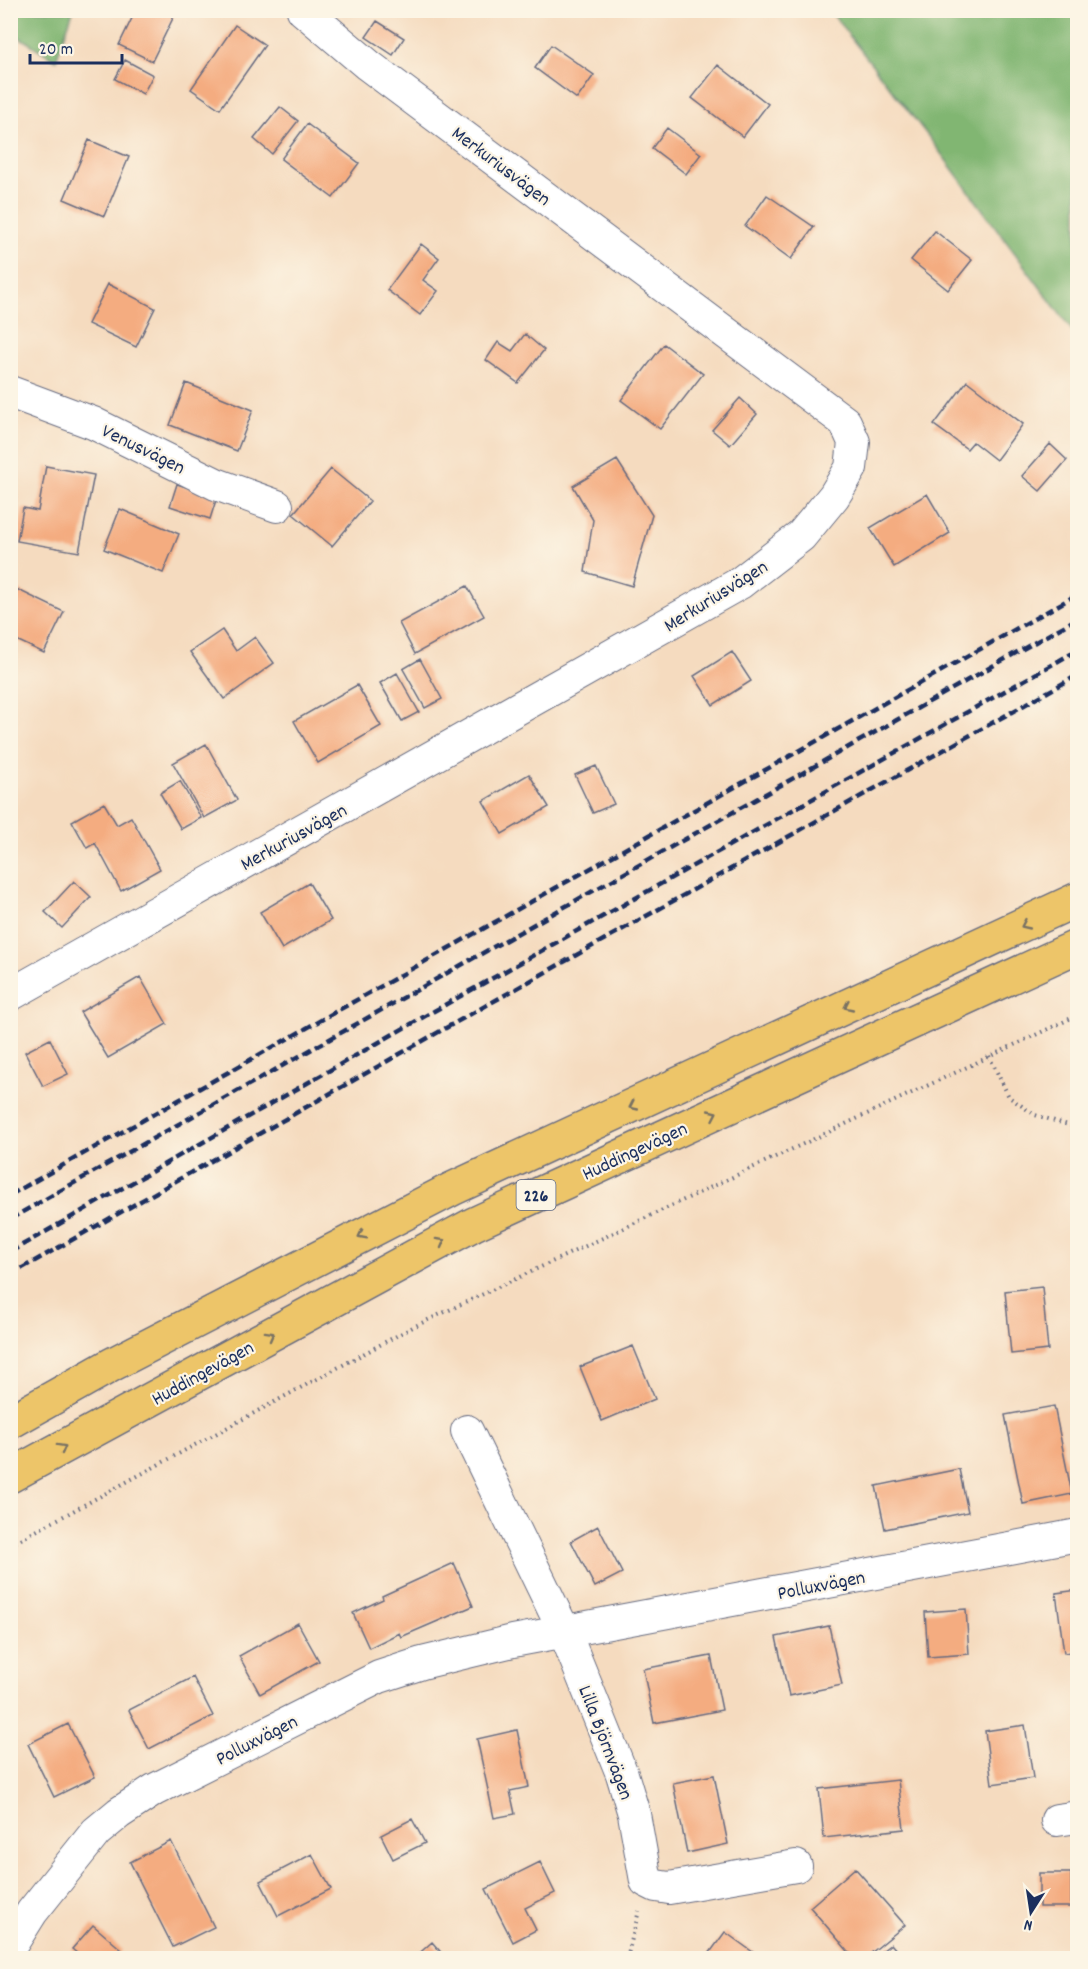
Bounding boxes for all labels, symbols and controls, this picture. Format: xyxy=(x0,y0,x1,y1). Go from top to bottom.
scale bar xyxy=(30,27,122,65)
text: 20 m xyxy=(39,38,73,63)
street label: Merkuriusvägen xyxy=(445,121,556,214)
street label: Venusvägen xyxy=(96,418,189,483)
street label: Merkuriusvägen xyxy=(659,554,774,641)
street label: Merkuriusvägen xyxy=(236,798,353,879)
one-way arrow xyxy=(1020,917,1031,929)
one-way arrow xyxy=(843,999,854,1011)
one-way arrow xyxy=(628,1098,639,1110)
one-way arrow xyxy=(706,1109,717,1121)
street label: Huddingevägen xyxy=(578,1116,692,1189)
road number: 226 xyxy=(516,1180,556,1210)
one-way arrow xyxy=(358,1228,369,1239)
one-way arrow xyxy=(435,1237,445,1249)
one-way arrow xyxy=(264,1331,274,1342)
street label: Huddingevägen xyxy=(147,1335,260,1414)
one-way arrow xyxy=(56,1444,66,1455)
street label: Polluxvägen xyxy=(775,1565,868,1609)
street label: Lilla Björnvägen xyxy=(569,1682,639,1804)
street label: Polluxvägen xyxy=(212,1709,303,1774)
north arrow xyxy=(1001,1882,1061,1942)
text: N xyxy=(1022,1912,1035,1936)

